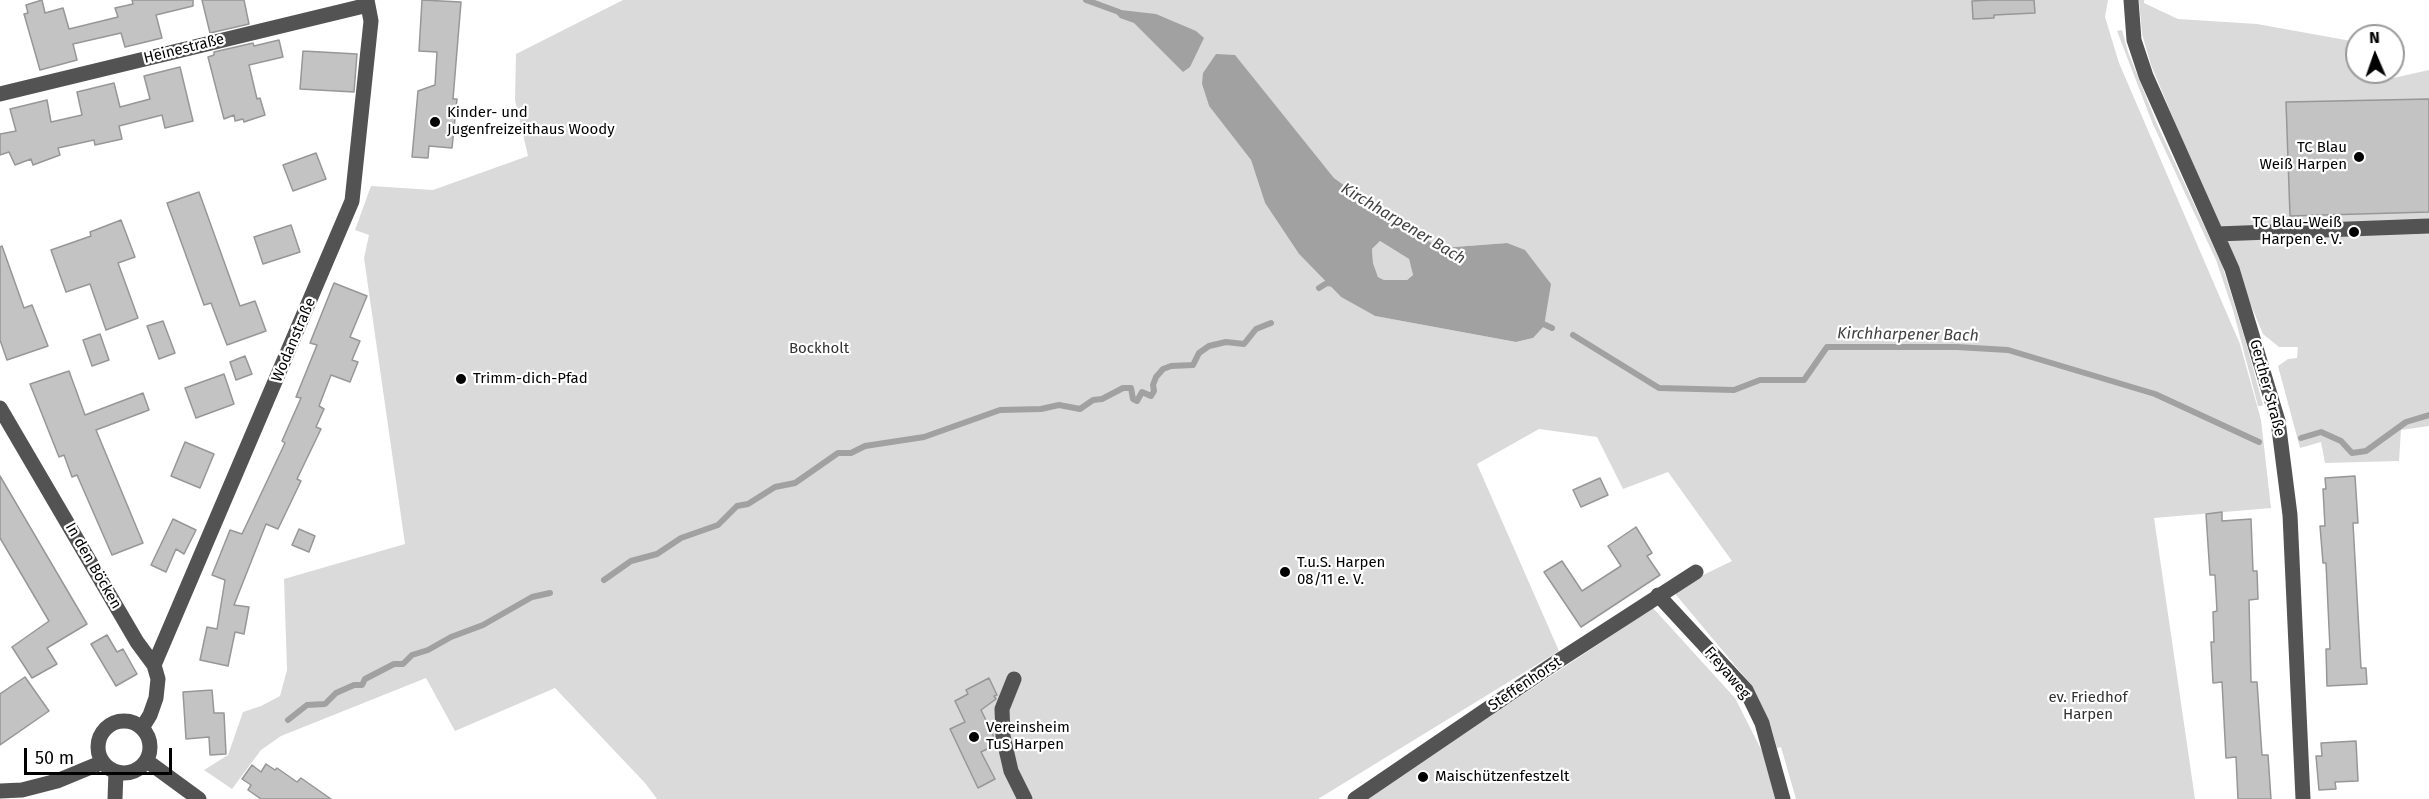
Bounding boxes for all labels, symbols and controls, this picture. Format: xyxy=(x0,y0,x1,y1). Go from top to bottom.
north arrow xyxy=(2345,24,2405,84)
text: N xyxy=(2369,28,2380,47)
street label: Heinestraße xyxy=(142,30,226,68)
place label: Kinder- und Jugenfreizeithaus Woody xyxy=(447,104,615,139)
marker: Kinder- und Jugenfreizeithaus Woody xyxy=(428,115,442,129)
place label: TC Blau Weiß Harpen xyxy=(2259,139,2347,174)
marker: TC Blau Weiß Harpen xyxy=(2352,150,2366,164)
water label: Kirchharpener Bach xyxy=(1337,179,1469,269)
place label: TC Blau-Weiß Harpen e. V. xyxy=(2252,214,2342,249)
marker: TC Blau-Weiß Harpen e. V. xyxy=(2347,225,2361,239)
street label: Wodanstraße xyxy=(268,295,320,385)
water label: Kirchharpener Bach xyxy=(1837,324,1979,346)
street label: Gerther Straße xyxy=(2245,338,2289,438)
park label: Bockholt xyxy=(789,340,849,358)
place label: Trimm-dich-Pfad xyxy=(473,370,588,388)
marker: Trimm-dich-Pfad xyxy=(454,372,468,386)
street label: In den Böcken xyxy=(61,520,125,612)
place label: T.u.S. Harpen 08/11 e. V. xyxy=(1297,554,1385,589)
marker: T.u.S. Harpen 08/11 e. V. xyxy=(1278,565,1292,579)
street label: Freyaweg xyxy=(1700,643,1754,703)
street label: Steffenhorst xyxy=(1485,653,1565,715)
park label: ev. Friedhof Harpen xyxy=(2048,689,2128,724)
place label: Vereinsheim TuS Harpen xyxy=(986,719,1070,754)
marker: Vereinsheim TuS Harpen xyxy=(967,730,981,744)
scale bar xyxy=(27,736,176,774)
text: 50 m xyxy=(35,747,74,769)
place label: Maischützenfestzelt xyxy=(1435,768,1569,786)
marker: Maischützenfestzelt xyxy=(1416,770,1430,784)

